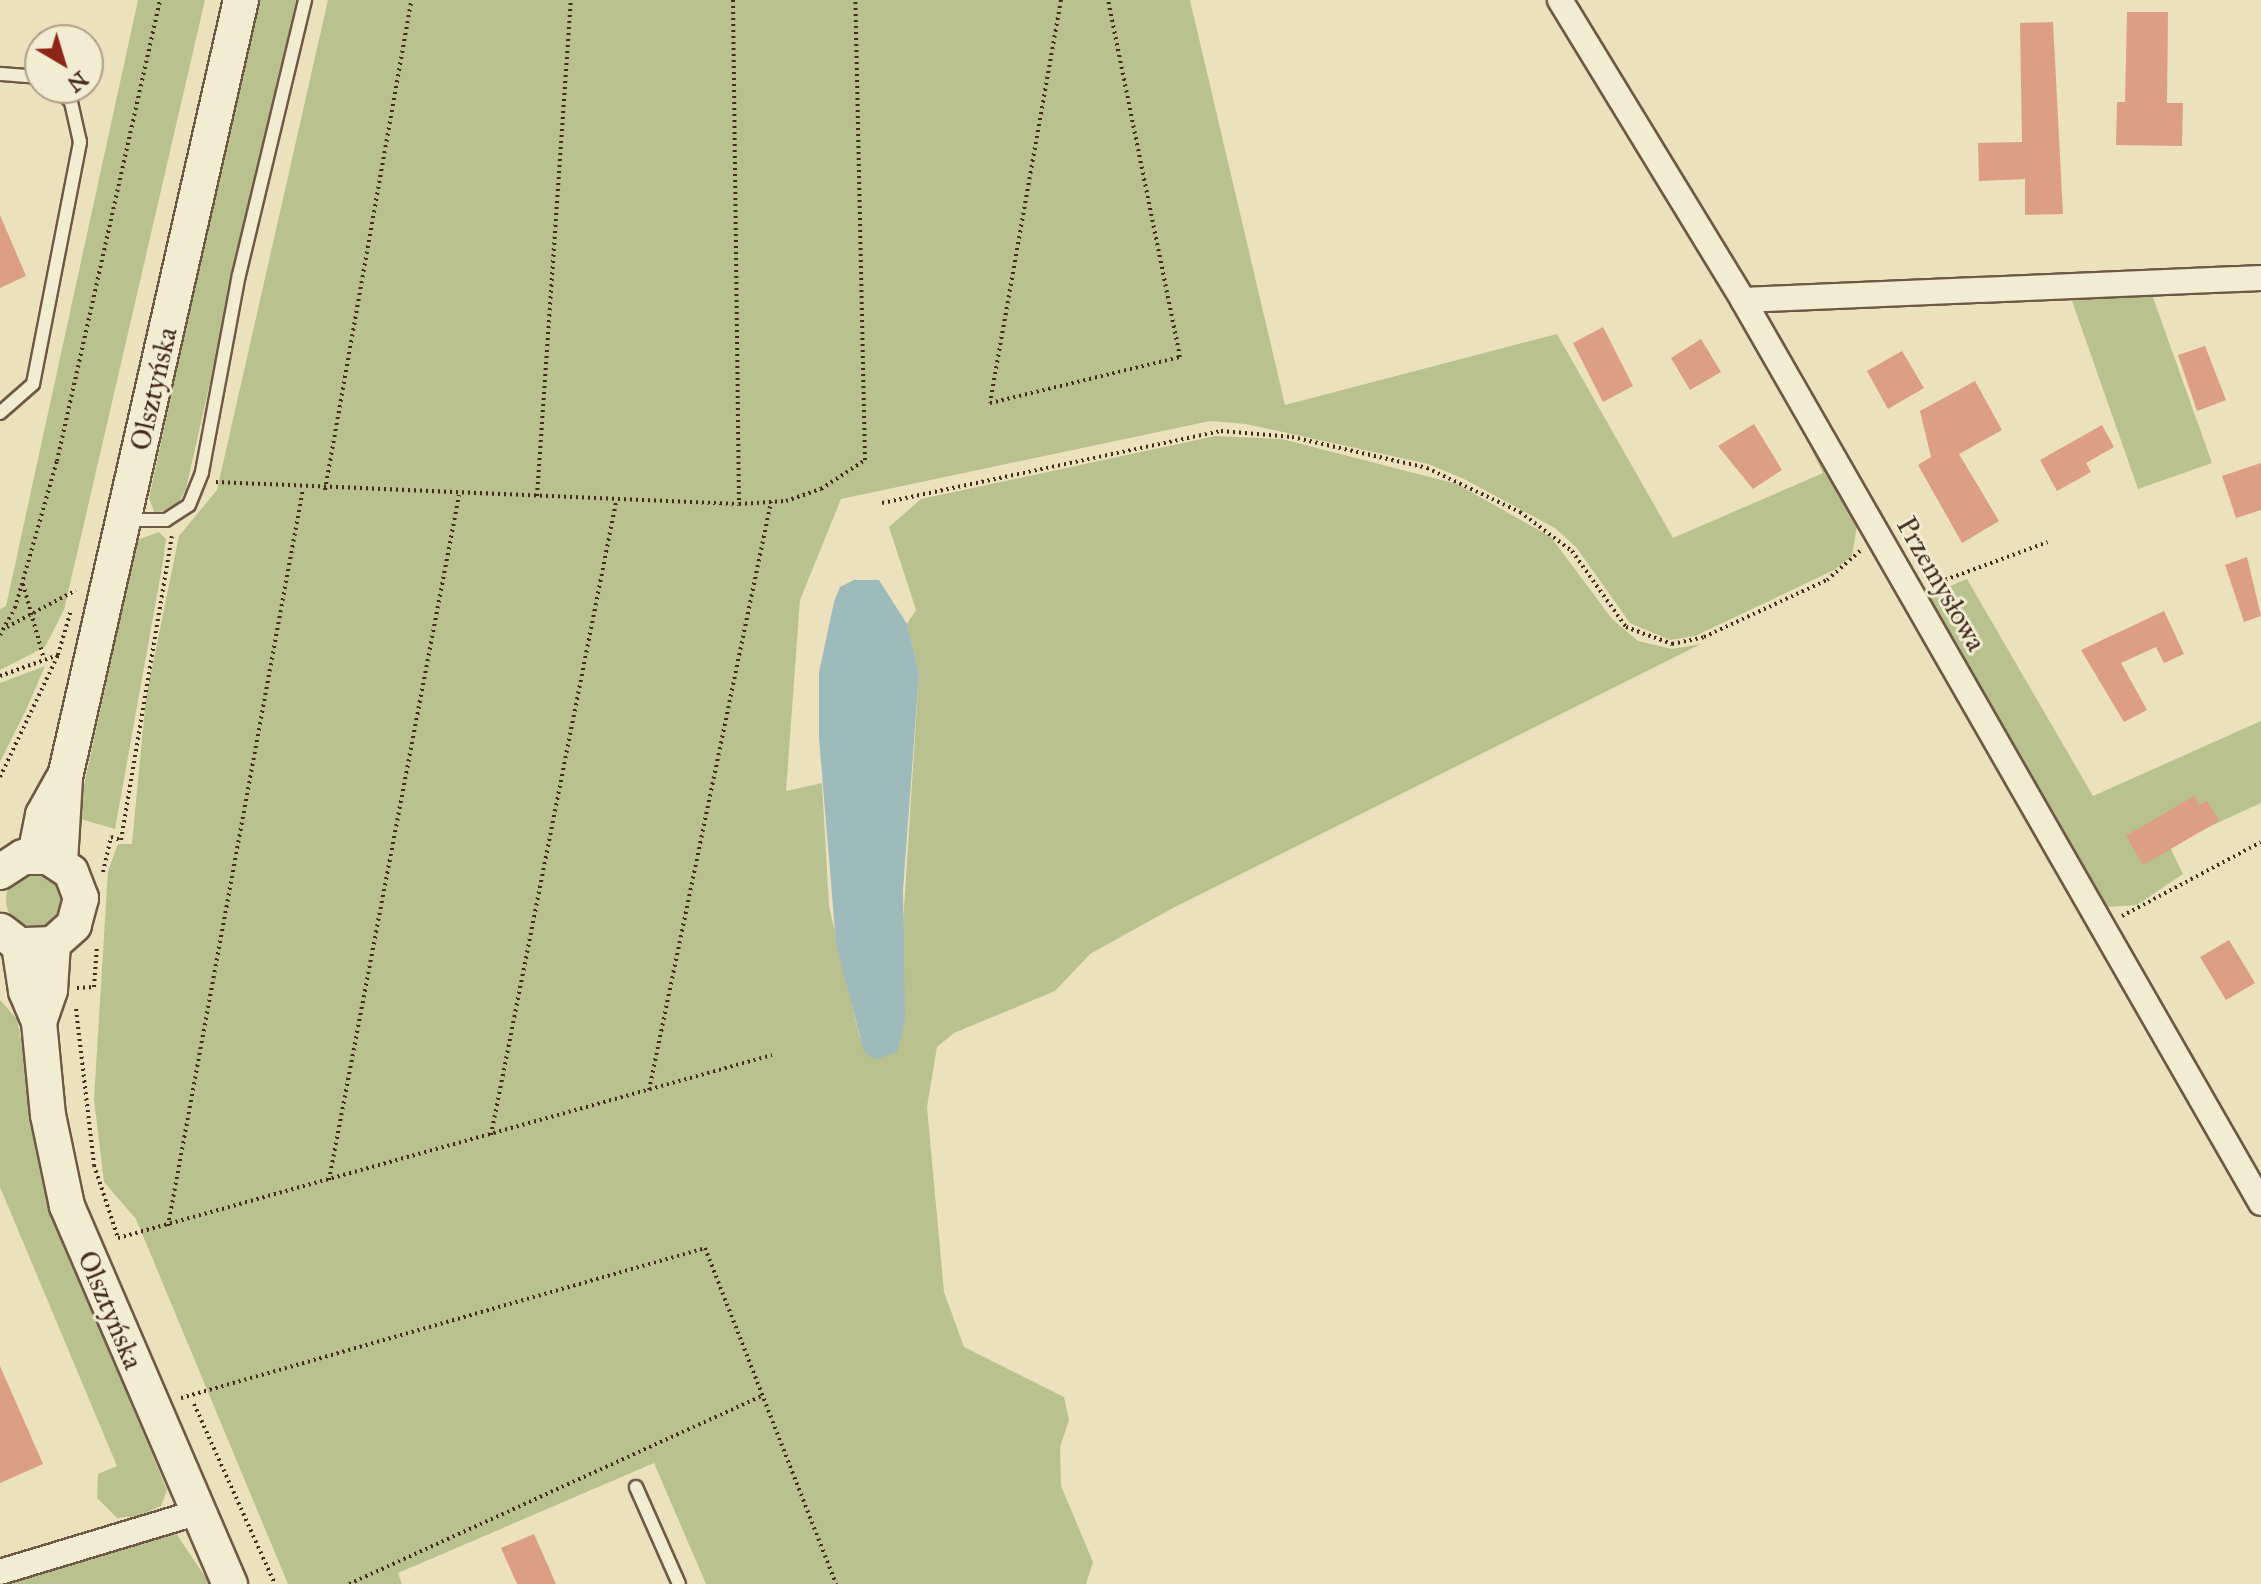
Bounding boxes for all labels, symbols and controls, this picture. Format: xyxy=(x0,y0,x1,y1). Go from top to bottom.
north arrow xyxy=(24,24,104,104)
text: N xyxy=(62,65,94,98)
street label: Olsztyńska xyxy=(124,324,184,454)
street label: Przemysłowa xyxy=(1889,511,1993,657)
street label: Olsztyńska xyxy=(70,1246,150,1374)

